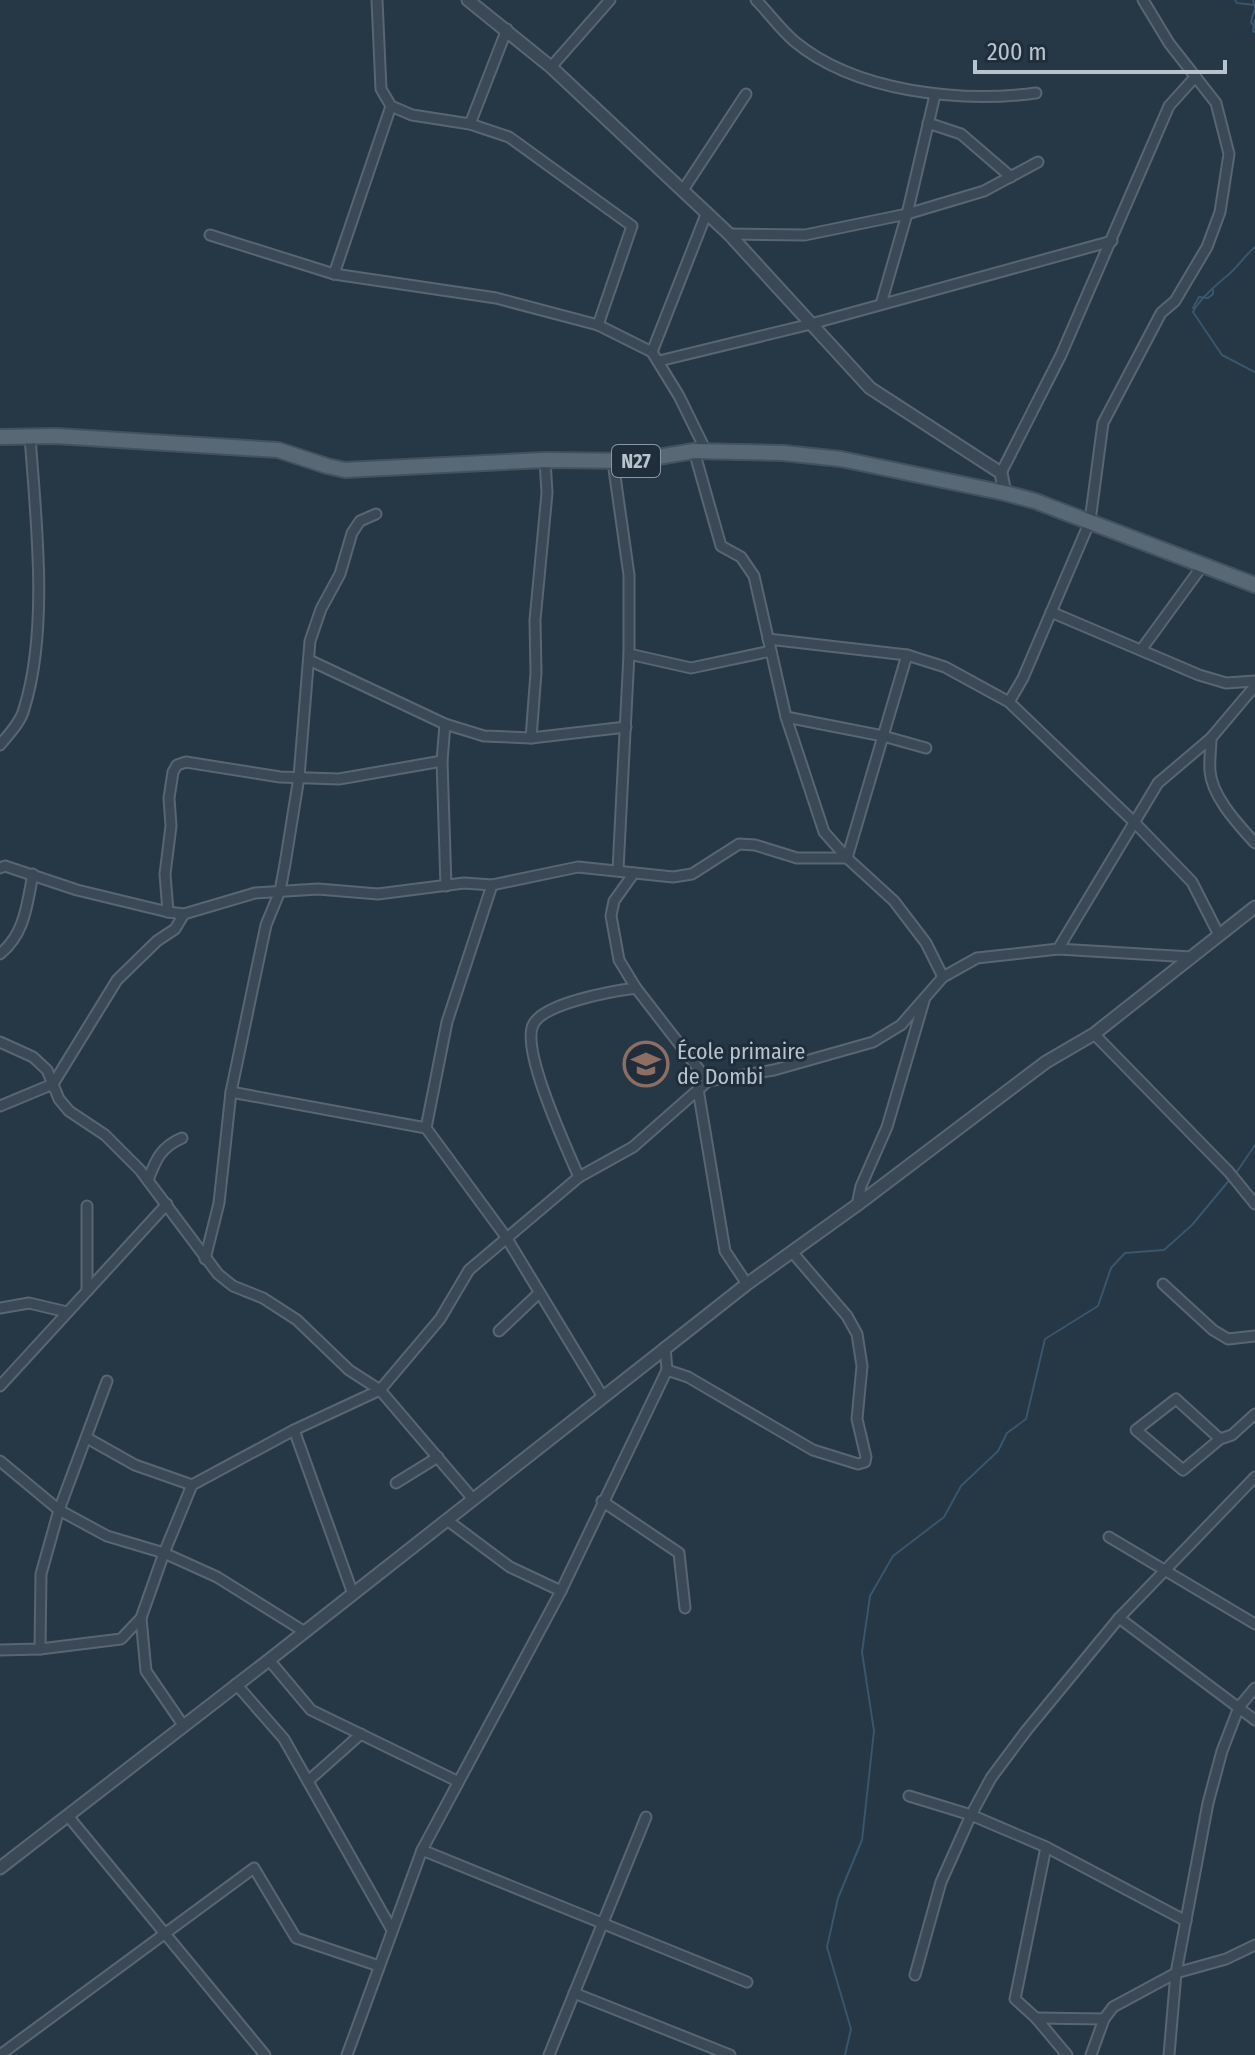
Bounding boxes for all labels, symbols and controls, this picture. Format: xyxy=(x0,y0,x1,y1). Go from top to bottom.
scale bar xyxy=(975,24,1225,74)
text: 200 m xyxy=(987,38,1047,66)
road number: N27 xyxy=(612,445,660,477)
place label: École primaire de Dombi xyxy=(677,1038,805,1090)
school or university icon: École primaire de Dombi xyxy=(622,1040,670,1088)

